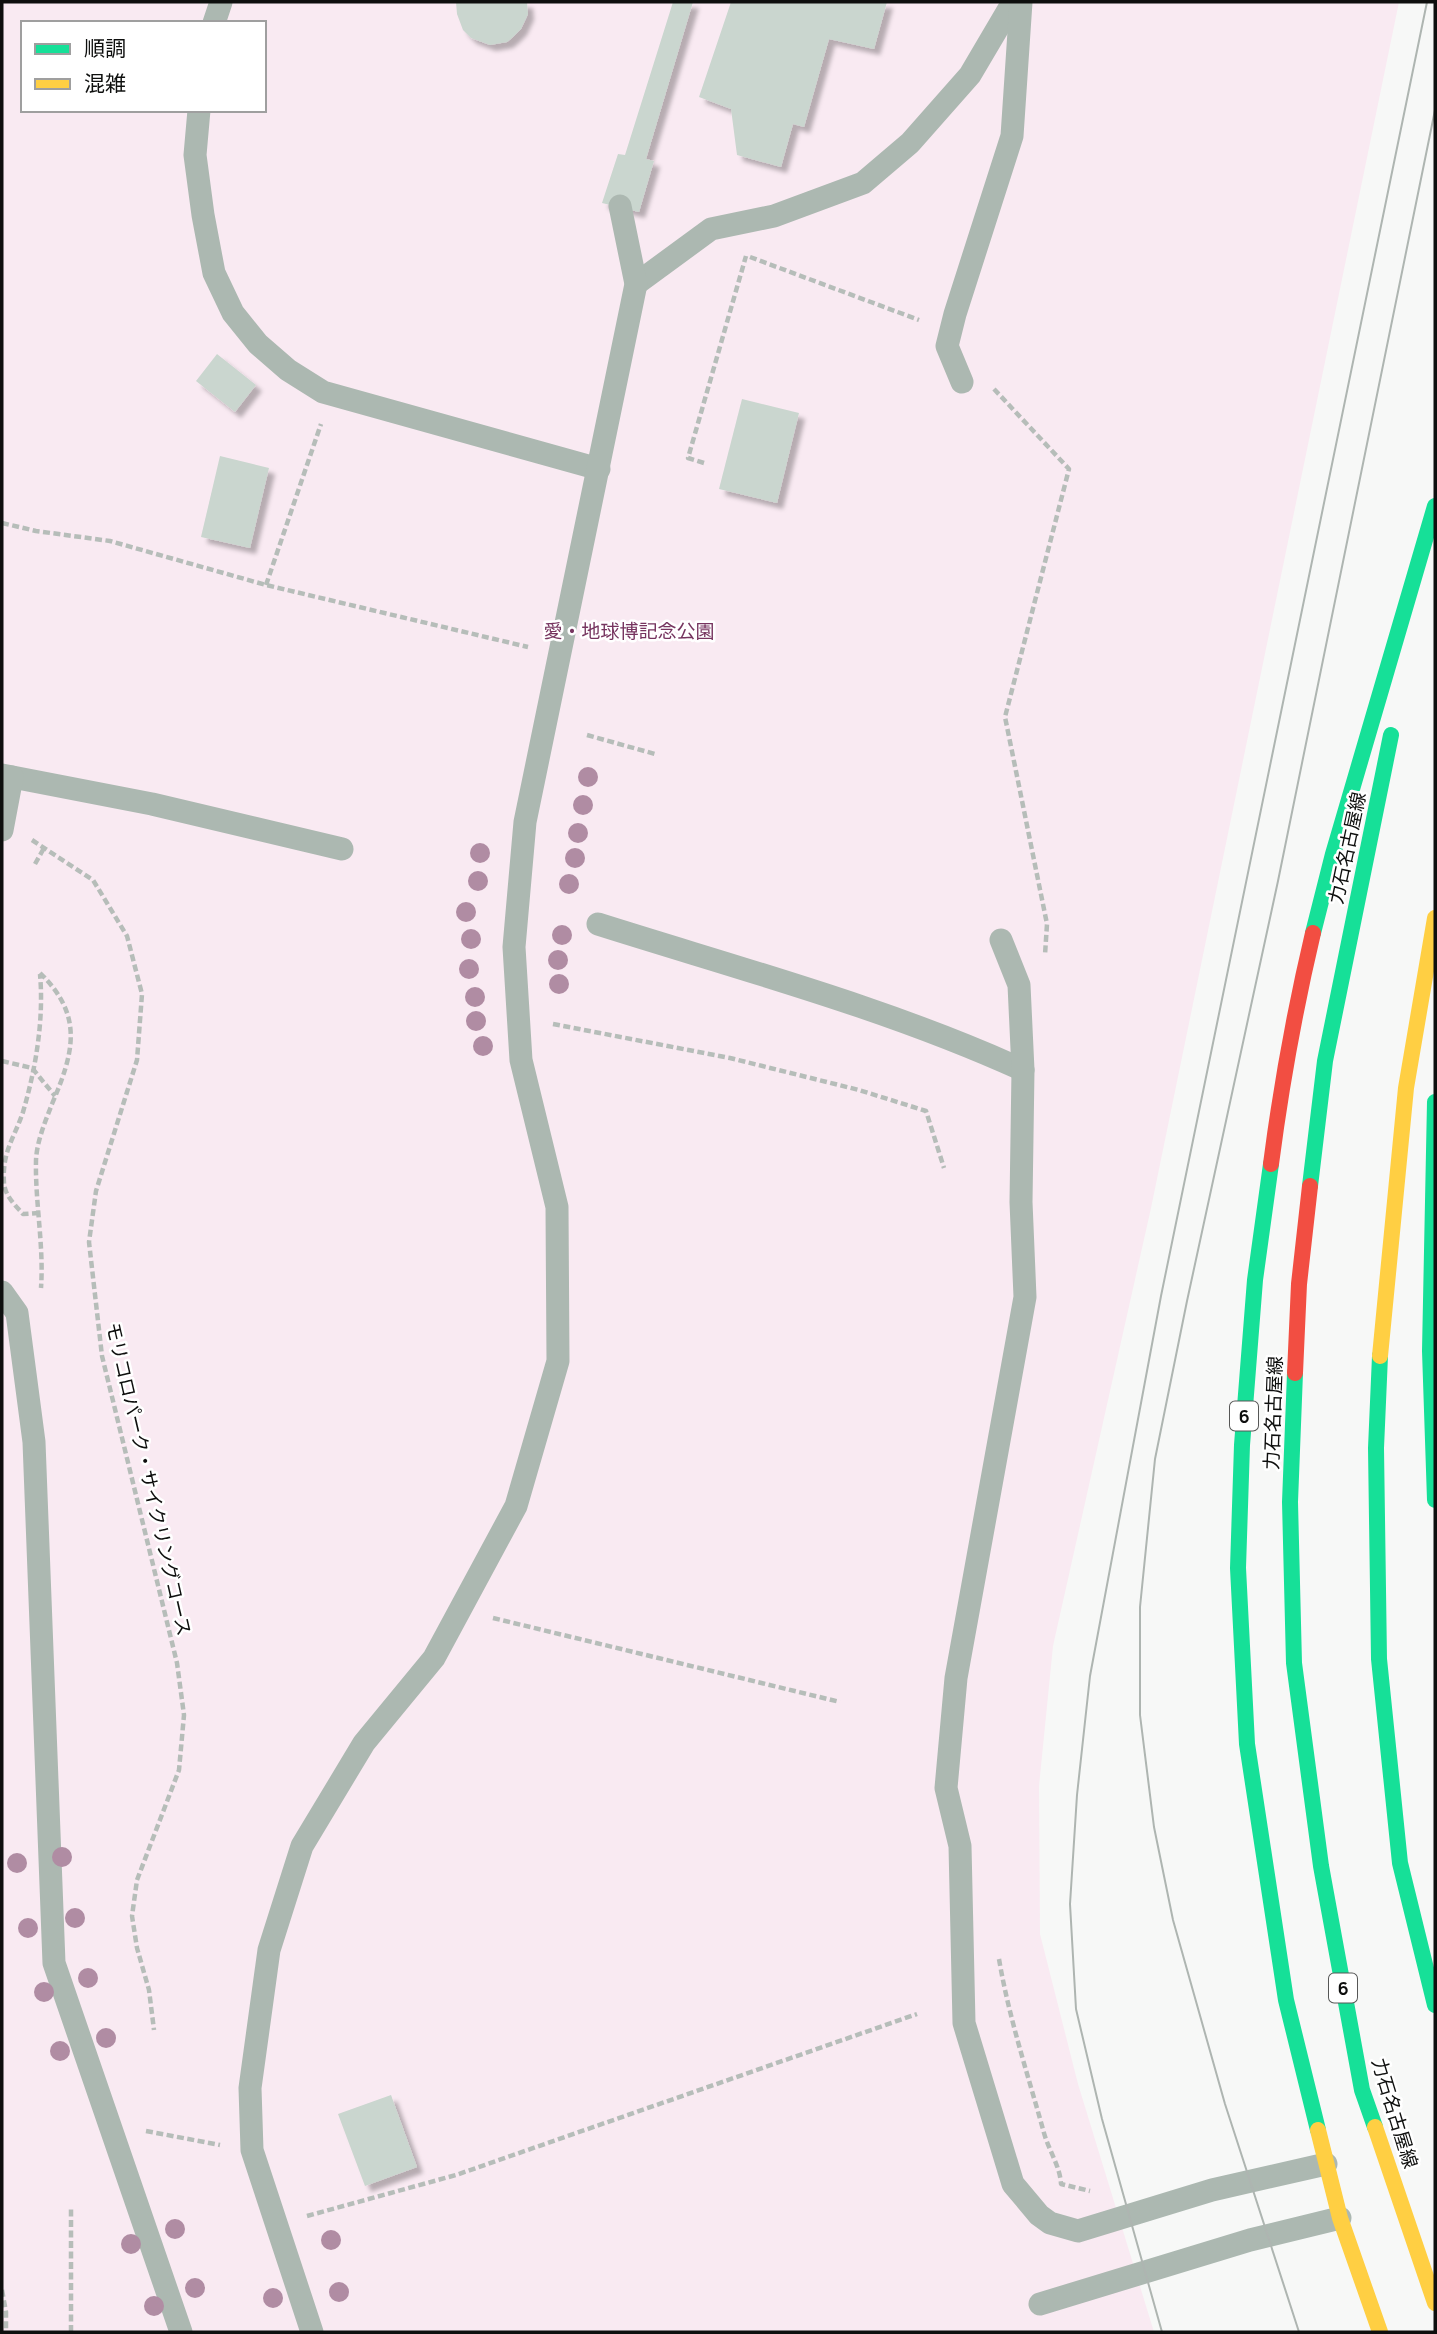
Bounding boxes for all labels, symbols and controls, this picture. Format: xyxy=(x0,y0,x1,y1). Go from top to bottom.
legend xyxy=(21,21,266,112)
text: 順調 xyxy=(84,34,126,62)
text: 混雑 xyxy=(84,69,126,97)
park label: 愛・地球博記念公園 xyxy=(543,618,715,644)
street label: 力石名古屋線 xyxy=(1322,790,1372,906)
street label: モリコロパーク・サイクリングコース xyxy=(100,1320,198,1638)
street label: 力石名古屋線 xyxy=(1258,1356,1288,1470)
road number: 6 xyxy=(1230,1401,1258,1430)
road number: 6 xyxy=(1329,1974,1357,2002)
street label: 力石名古屋線 xyxy=(1366,2055,1424,2171)

